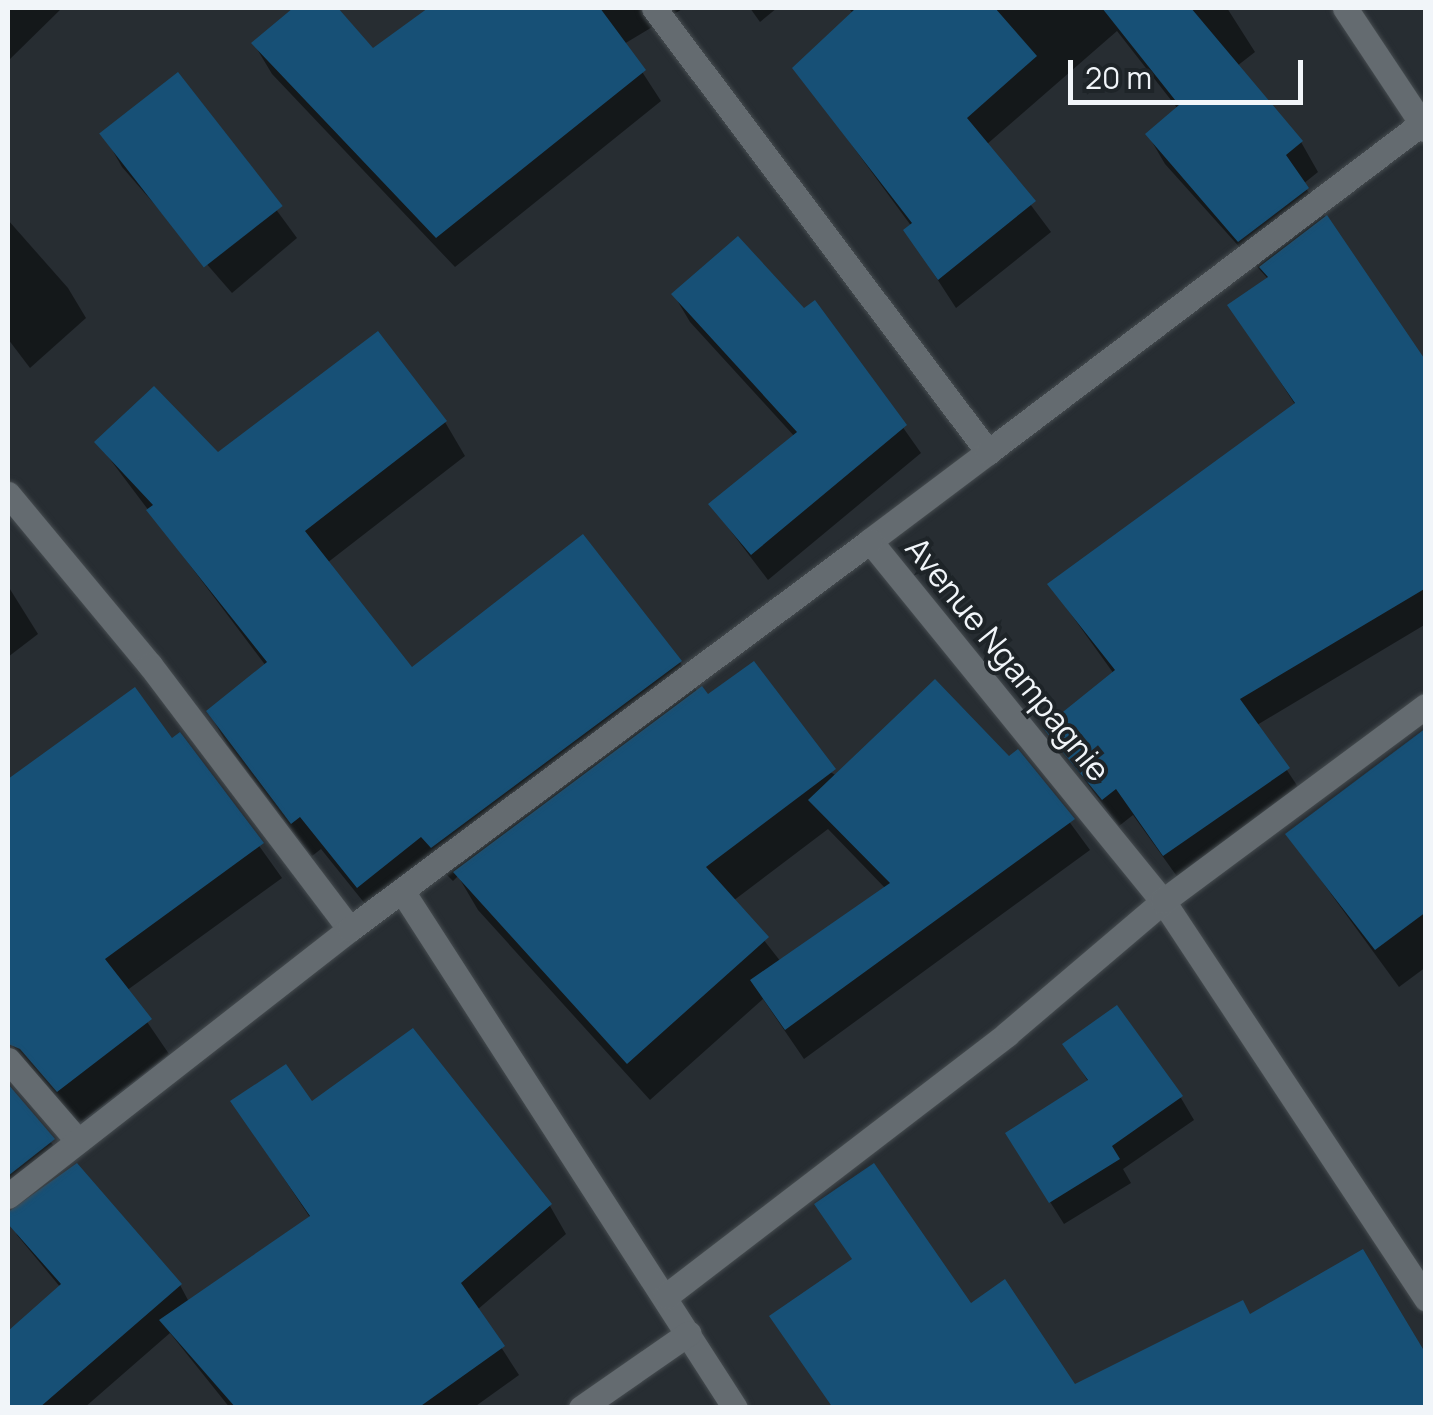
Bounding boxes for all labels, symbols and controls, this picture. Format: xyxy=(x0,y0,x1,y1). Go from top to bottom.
scale bar xyxy=(1073,40,1308,102)
text: 20 m xyxy=(1085,57,1152,98)
street label: Avenue Ngampagnie xyxy=(898,529,1118,789)

